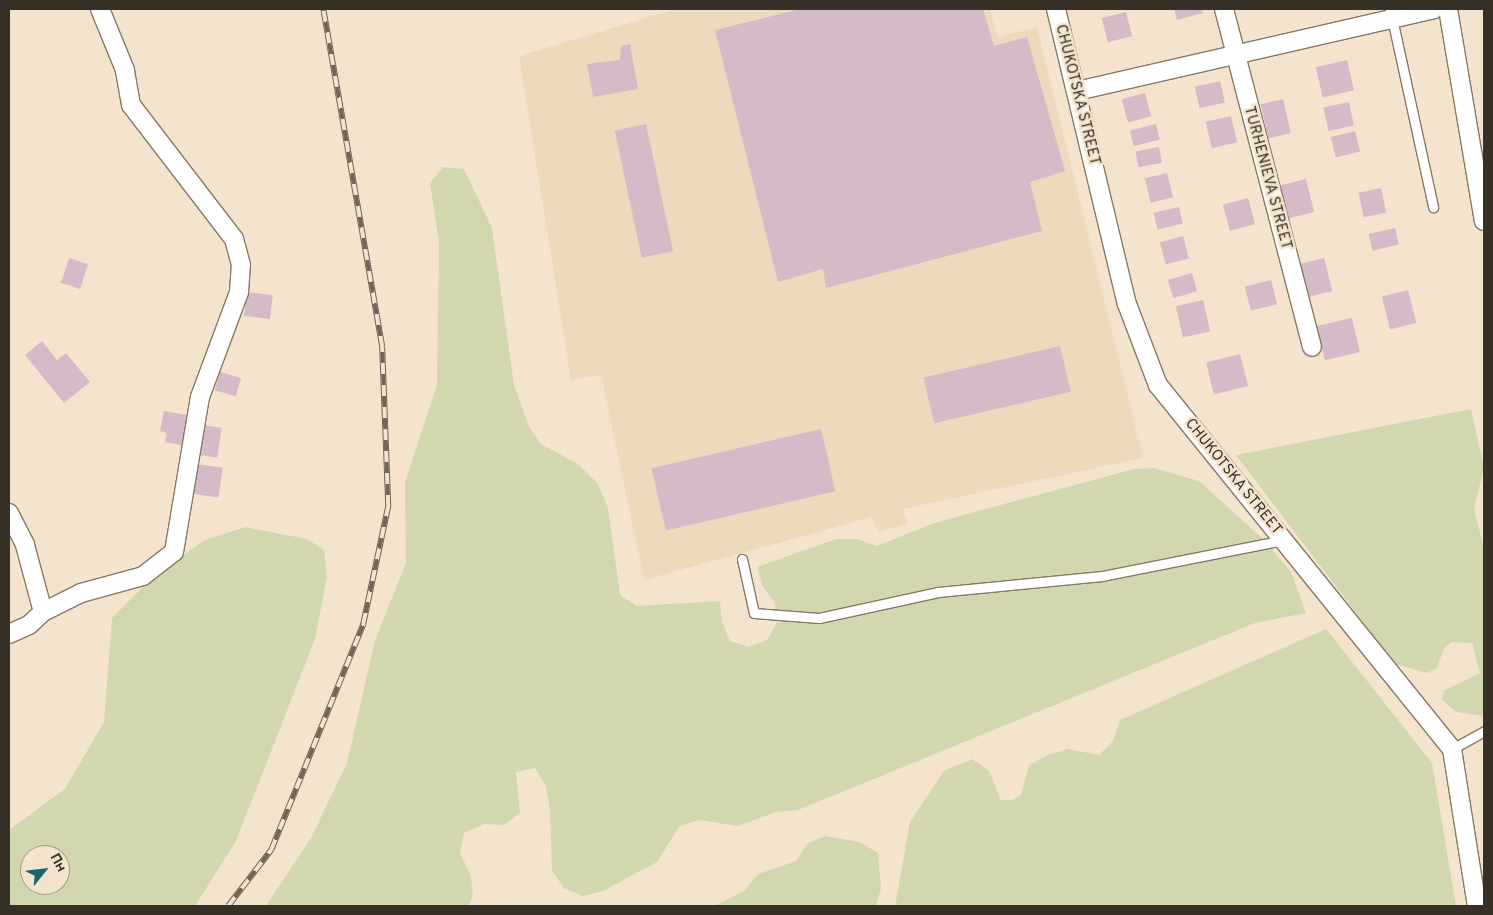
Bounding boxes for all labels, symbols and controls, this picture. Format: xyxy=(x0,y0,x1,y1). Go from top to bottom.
street label: CHUKOTSKA STREET xyxy=(1051,22,1103,168)
street label: TURHENIEVA STREET xyxy=(1239,104,1295,252)
street label: CHUKOTSKA STREET xyxy=(1180,415,1286,539)
north arrow xyxy=(20,845,70,895)
text: Пн xyxy=(46,851,70,875)

